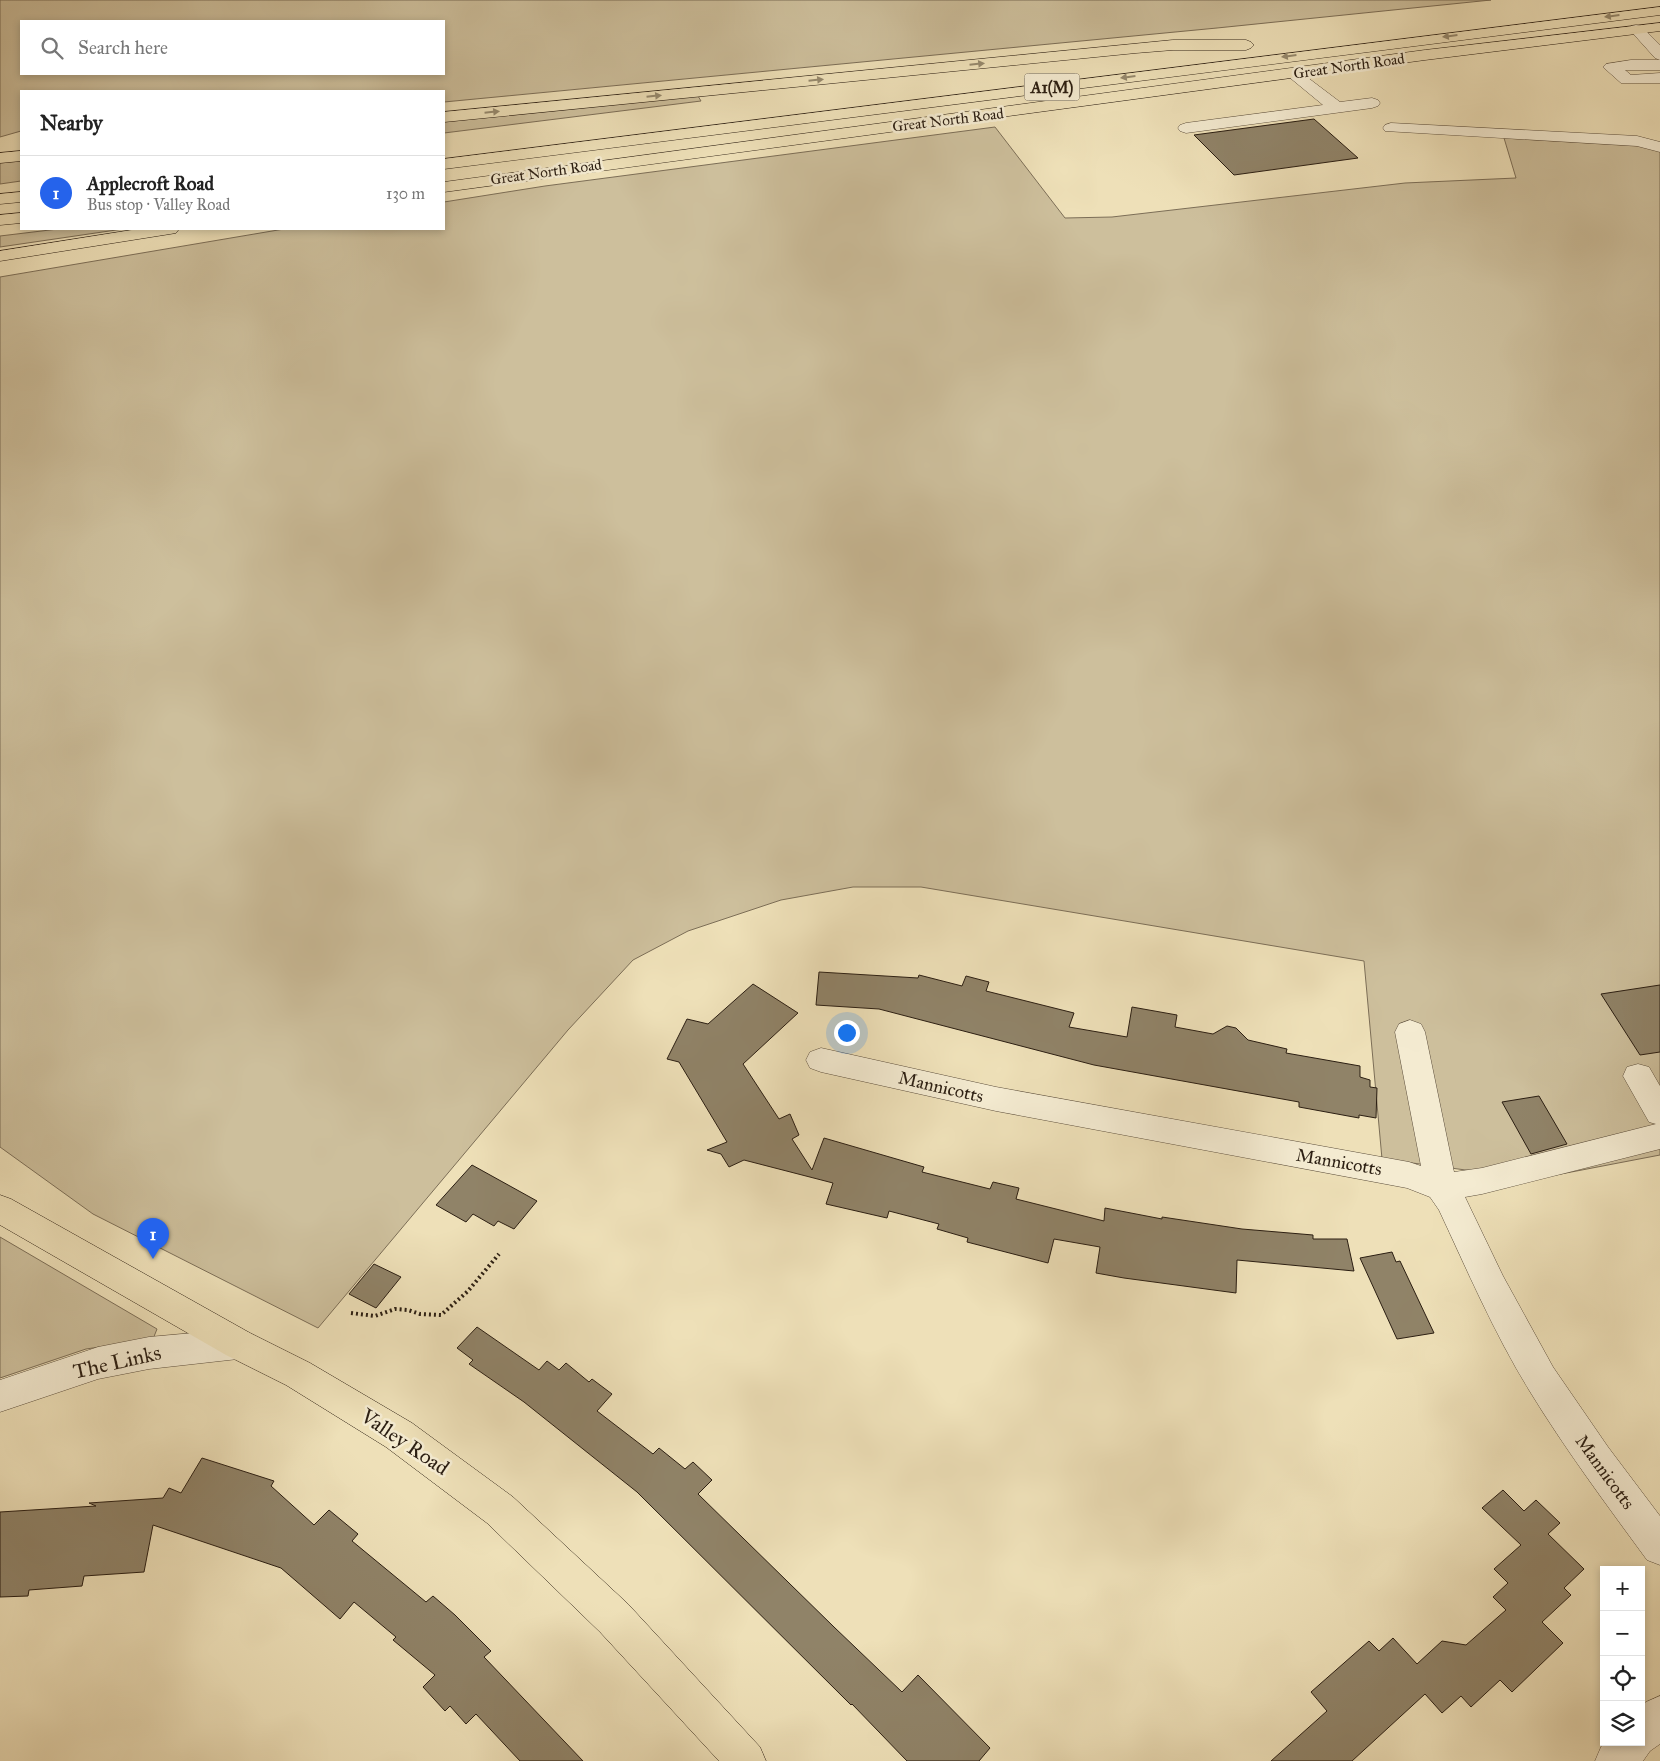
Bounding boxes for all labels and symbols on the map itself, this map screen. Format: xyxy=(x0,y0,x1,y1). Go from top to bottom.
one-way arrow xyxy=(1603,12,1619,20)
one-way arrow xyxy=(1442,32,1458,40)
street label: Great North Road xyxy=(1292,49,1406,83)
one-way arrow xyxy=(1281,53,1297,61)
one-way arrow xyxy=(970,60,986,68)
one-way arrow xyxy=(1120,73,1136,81)
road number: A1(M) xyxy=(1024,74,1080,100)
one-way arrow xyxy=(808,76,824,84)
one-way arrow xyxy=(646,92,662,100)
street label: Great North Road xyxy=(891,104,1005,136)
one-way arrow xyxy=(485,108,501,116)
street label: Great North Road xyxy=(489,155,603,189)
your location xyxy=(834,1020,860,1046)
street label: Mannicotts xyxy=(896,1067,986,1107)
street label: Mannicotts xyxy=(1294,1144,1384,1180)
pin: 1 xyxy=(137,1218,169,1259)
street label: The Links xyxy=(71,1339,163,1385)
street label: Valley Road xyxy=(355,1402,454,1481)
street label: Mannicotts xyxy=(1571,1430,1639,1514)

